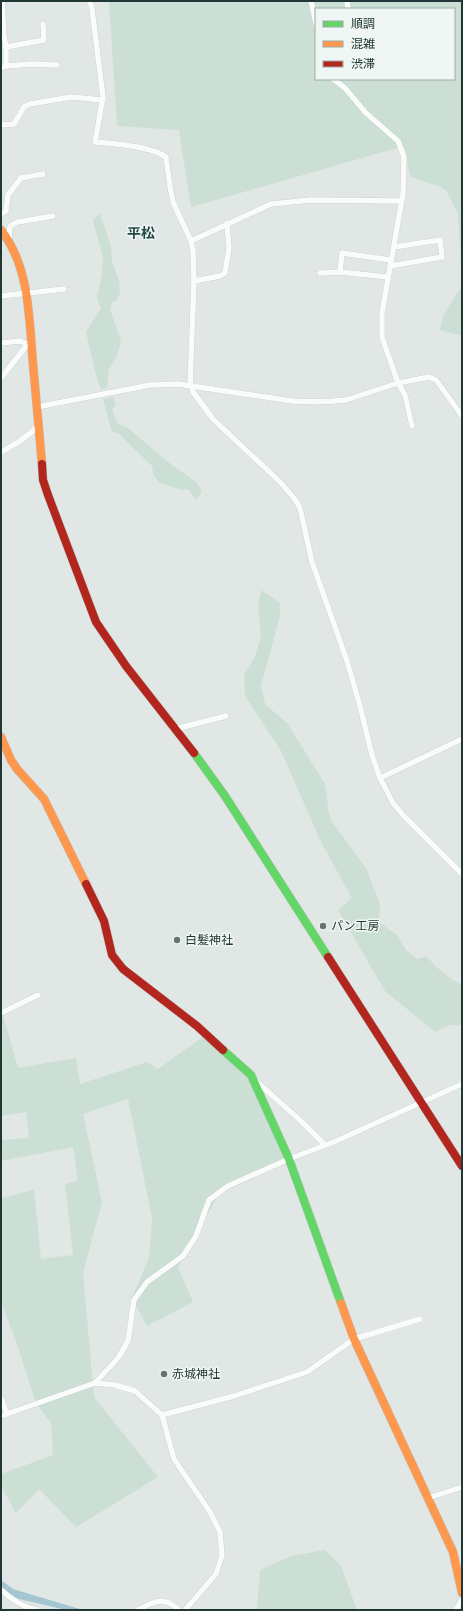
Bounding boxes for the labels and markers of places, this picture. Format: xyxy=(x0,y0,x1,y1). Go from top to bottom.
place label: パン工房 xyxy=(331,919,380,933)
marker: パン工房 xyxy=(318,921,328,931)
place label: 白髪神社 xyxy=(185,933,233,947)
marker: 白髪神社 xyxy=(172,935,182,945)
place label: 赤城神社 xyxy=(172,1367,220,1381)
marker: 赤城神社 xyxy=(159,1369,169,1379)

